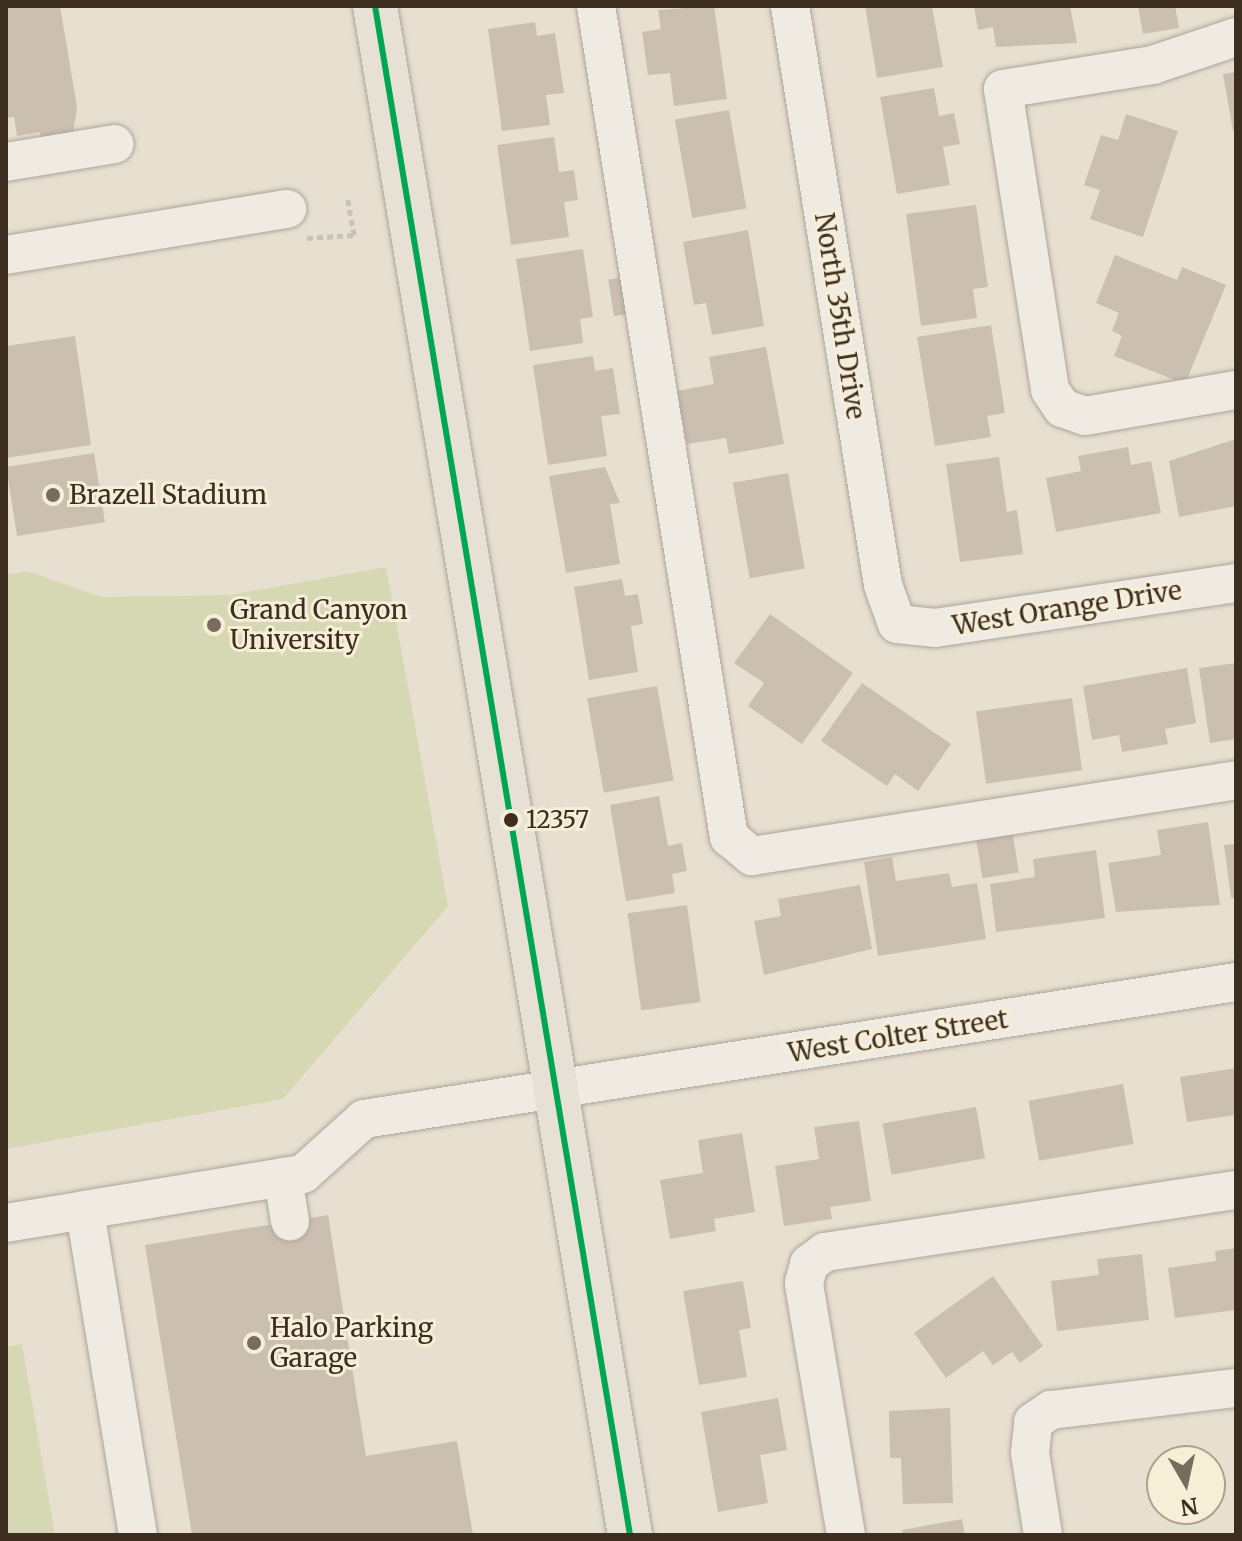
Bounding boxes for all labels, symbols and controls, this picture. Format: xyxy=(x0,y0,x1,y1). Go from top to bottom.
street label: North 35th Drive xyxy=(808,211,872,421)
place label: Brazell Stadium xyxy=(69,479,267,511)
marker: Brazell Stadium xyxy=(44,486,62,504)
street label: West Orange Drive xyxy=(950,574,1184,642)
place label: Grand Canyon University xyxy=(230,594,408,656)
marker: Grand Canyon University xyxy=(205,616,223,634)
place label: 12357 xyxy=(526,806,589,834)
marker: 12357 xyxy=(503,812,519,828)
street label: West Colter Street xyxy=(786,1003,1010,1069)
place label: Halo Parking Garage xyxy=(270,1312,433,1374)
marker: Halo Parking Garage xyxy=(245,1334,263,1352)
north arrow xyxy=(1146,1445,1226,1525)
text: N xyxy=(1179,1492,1200,1522)

